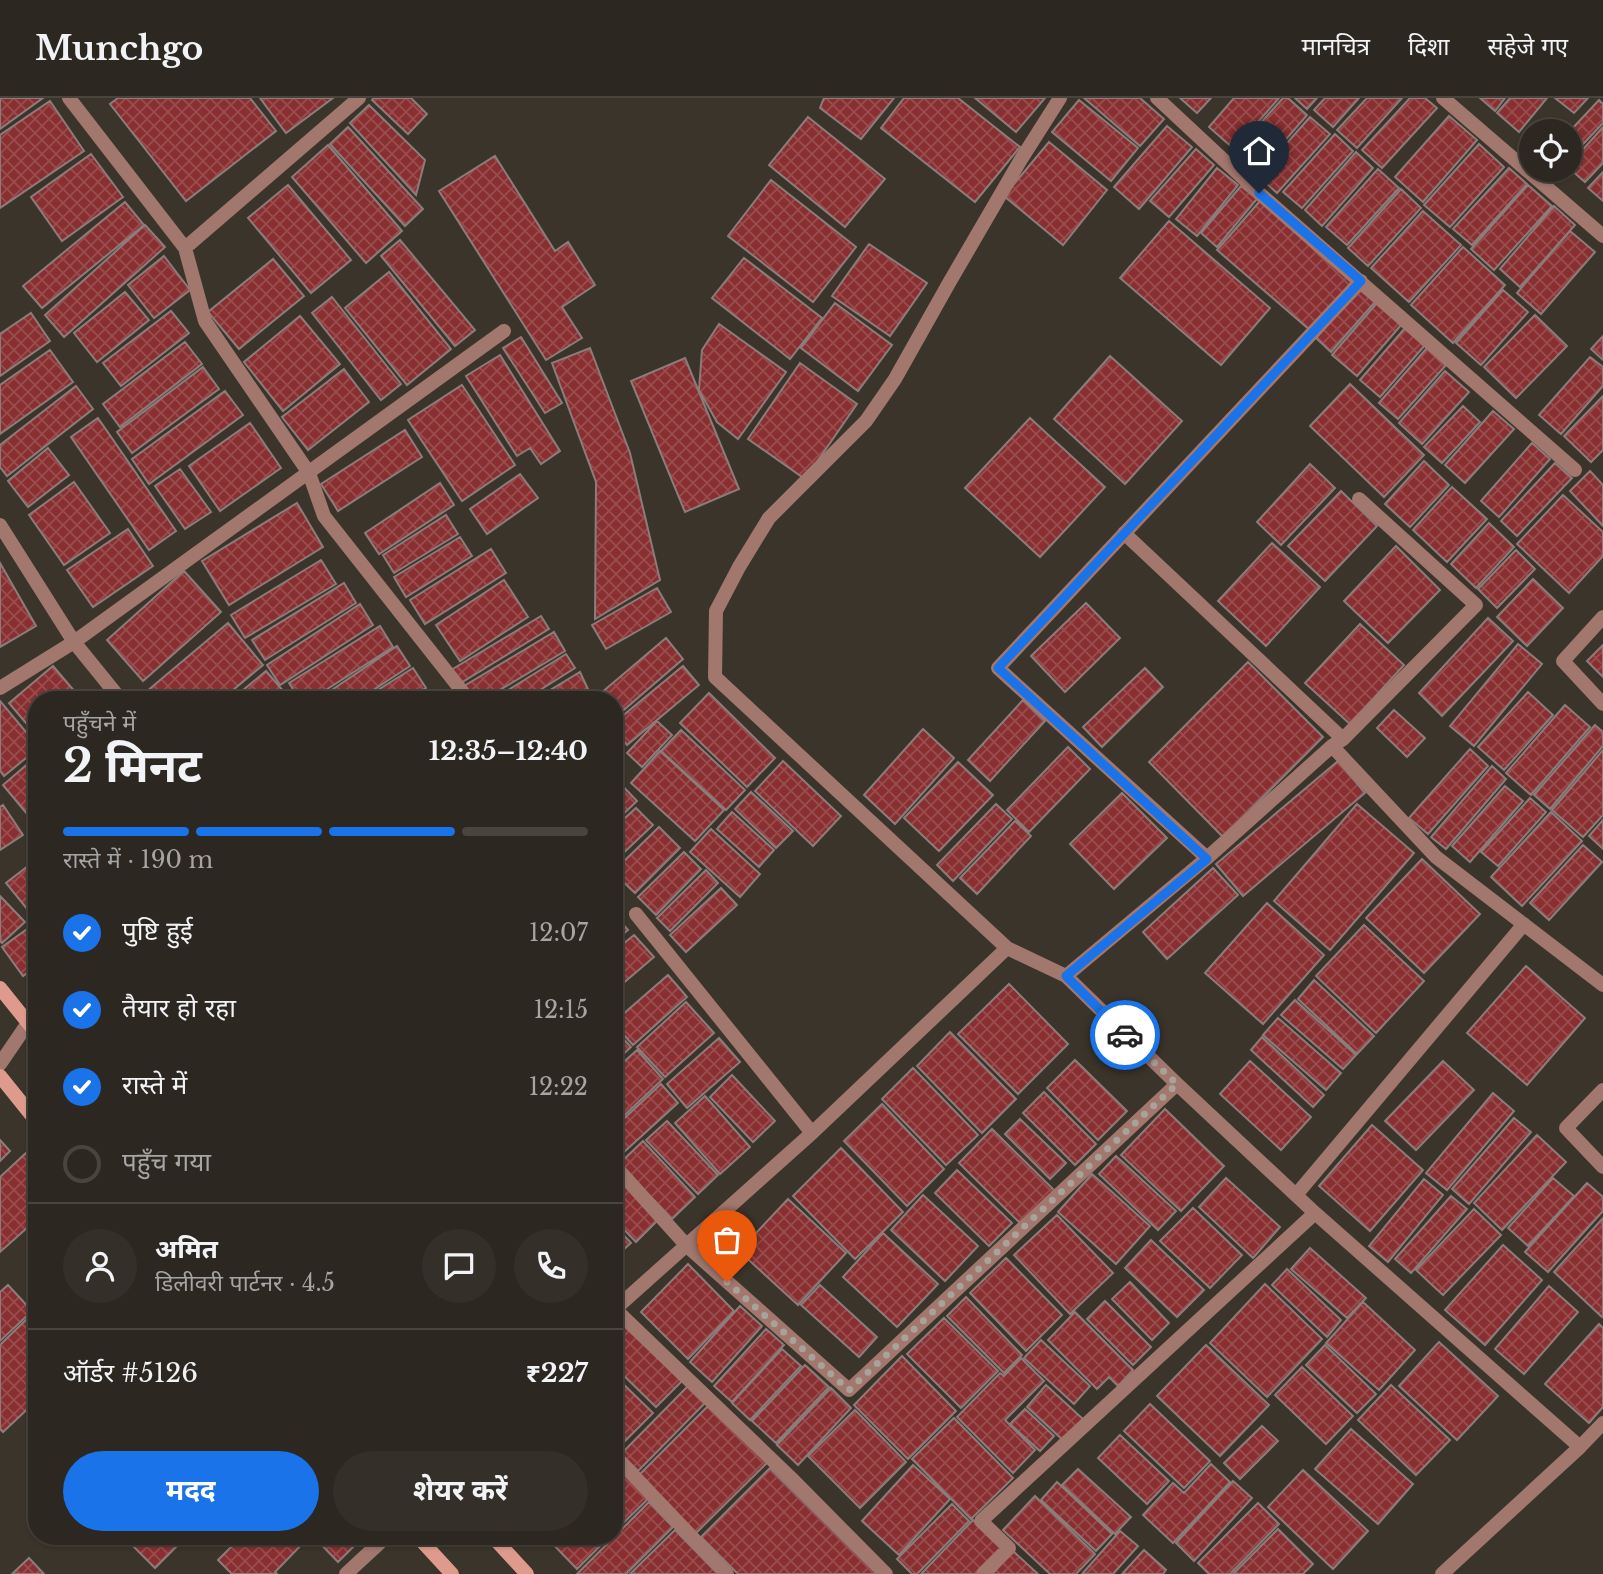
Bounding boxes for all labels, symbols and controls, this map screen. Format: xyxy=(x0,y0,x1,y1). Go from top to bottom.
text: Munchgo xyxy=(35,28,203,69)
text: मानचित्र xyxy=(1301,32,1370,61)
text: दिशा xyxy=(1408,32,1450,61)
text: सहेजे गए xyxy=(1488,32,1568,61)
map controls xyxy=(1519,119,1582,182)
button: locate xyxy=(1519,119,1582,182)
pin xyxy=(1229,121,1289,193)
icon: home xyxy=(1240,132,1278,170)
text: पहुँचने में xyxy=(63,709,136,737)
text: 12:35–12:40 xyxy=(429,735,588,767)
text: 2 मिनट xyxy=(63,737,202,794)
text: रास्ते में · 190 m xyxy=(63,846,213,874)
icon: check xyxy=(63,914,101,952)
text: पुष्टि हुई xyxy=(122,915,193,947)
text: 12:07 xyxy=(529,919,588,947)
icon: check xyxy=(63,991,101,1029)
text: तैयार हो रहा xyxy=(122,992,236,1024)
text: 12:15 xyxy=(534,996,588,1024)
courier xyxy=(1090,1000,1160,1070)
icon: car xyxy=(1106,1016,1144,1054)
icon: check xyxy=(63,1068,101,1106)
text: रास्ते में xyxy=(122,1069,187,1101)
text: 12:22 xyxy=(529,1073,588,1101)
text: पहुँच गया xyxy=(122,1146,211,1178)
pin xyxy=(697,1210,757,1282)
icon: bag xyxy=(708,1221,746,1259)
button: person xyxy=(63,1229,137,1303)
button: chat xyxy=(422,1229,496,1303)
button: phone xyxy=(514,1229,588,1303)
text: अमित xyxy=(155,1233,218,1265)
text: डिलीवरी पार्टनर · 4.5 xyxy=(155,1269,335,1297)
text: ऑर्डर #5126 xyxy=(63,1357,198,1389)
text: ₹227 xyxy=(526,1357,588,1389)
button: मदद xyxy=(63,1451,319,1531)
button: शेयर करें xyxy=(333,1451,588,1531)

